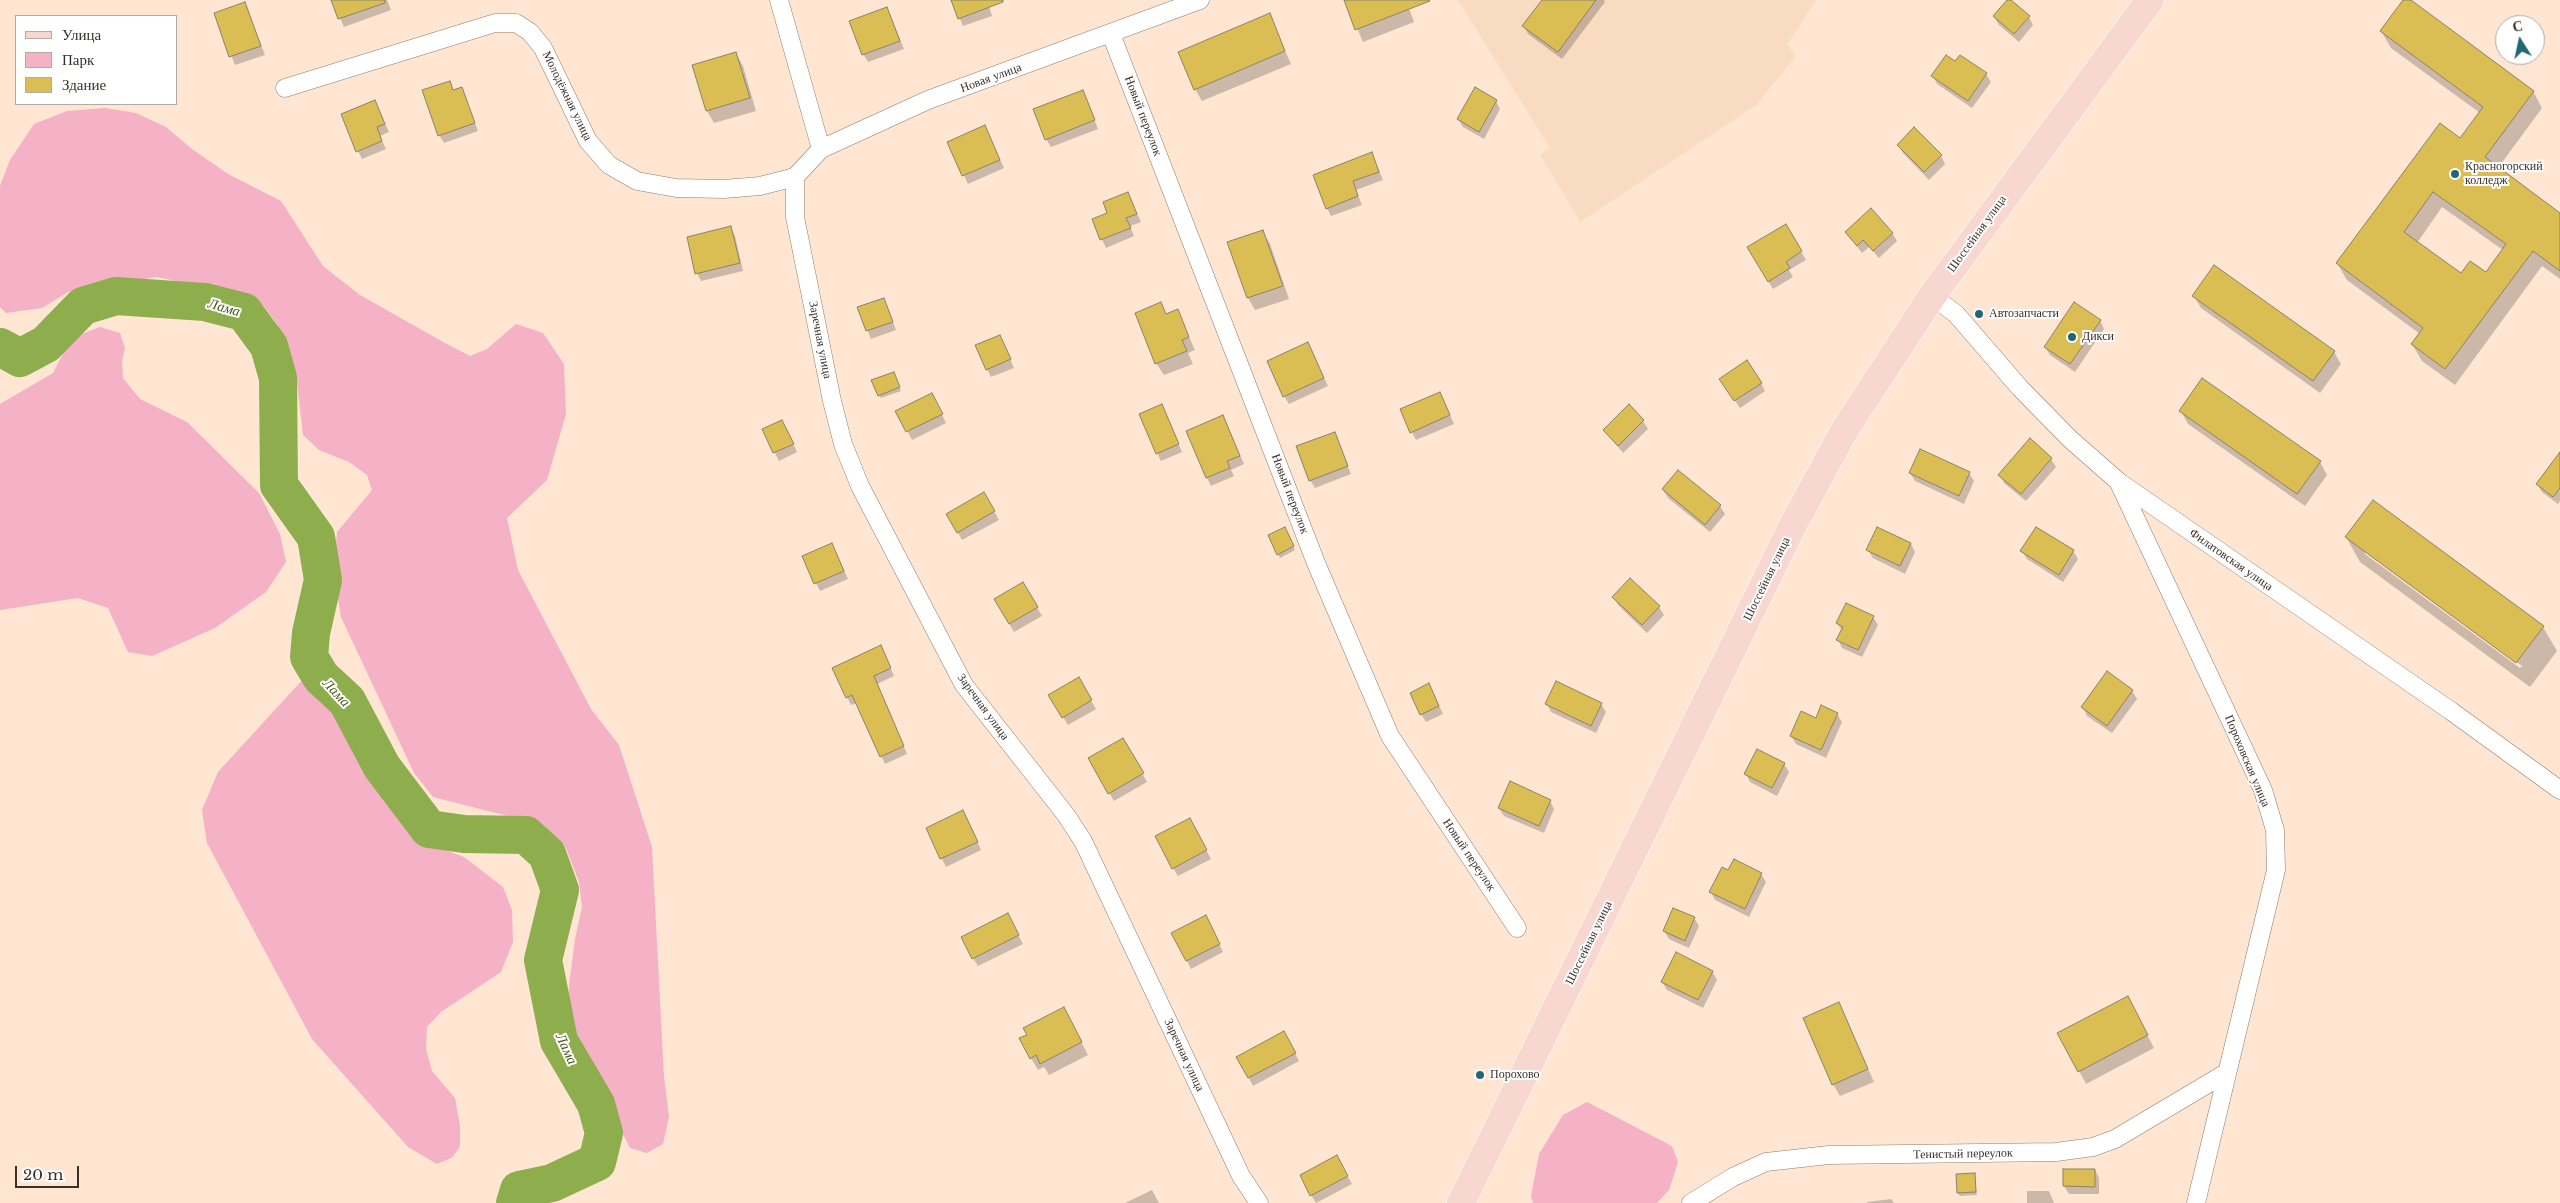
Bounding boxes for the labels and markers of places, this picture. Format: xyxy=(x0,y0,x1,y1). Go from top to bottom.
place label: Красногорский колледж xyxy=(2465,160,2543,188)
marker: Красногорский колледж xyxy=(2449,168,2461,180)
place label: Автозапчасти xyxy=(1989,307,2059,321)
marker: Автозапчасти xyxy=(1973,308,1985,320)
place label: Дикси xyxy=(2082,330,2114,344)
marker: Дикси xyxy=(2066,331,2078,343)
place label: Порохово xyxy=(1490,1068,1539,1082)
marker: Порохово xyxy=(1474,1069,1486,1081)

